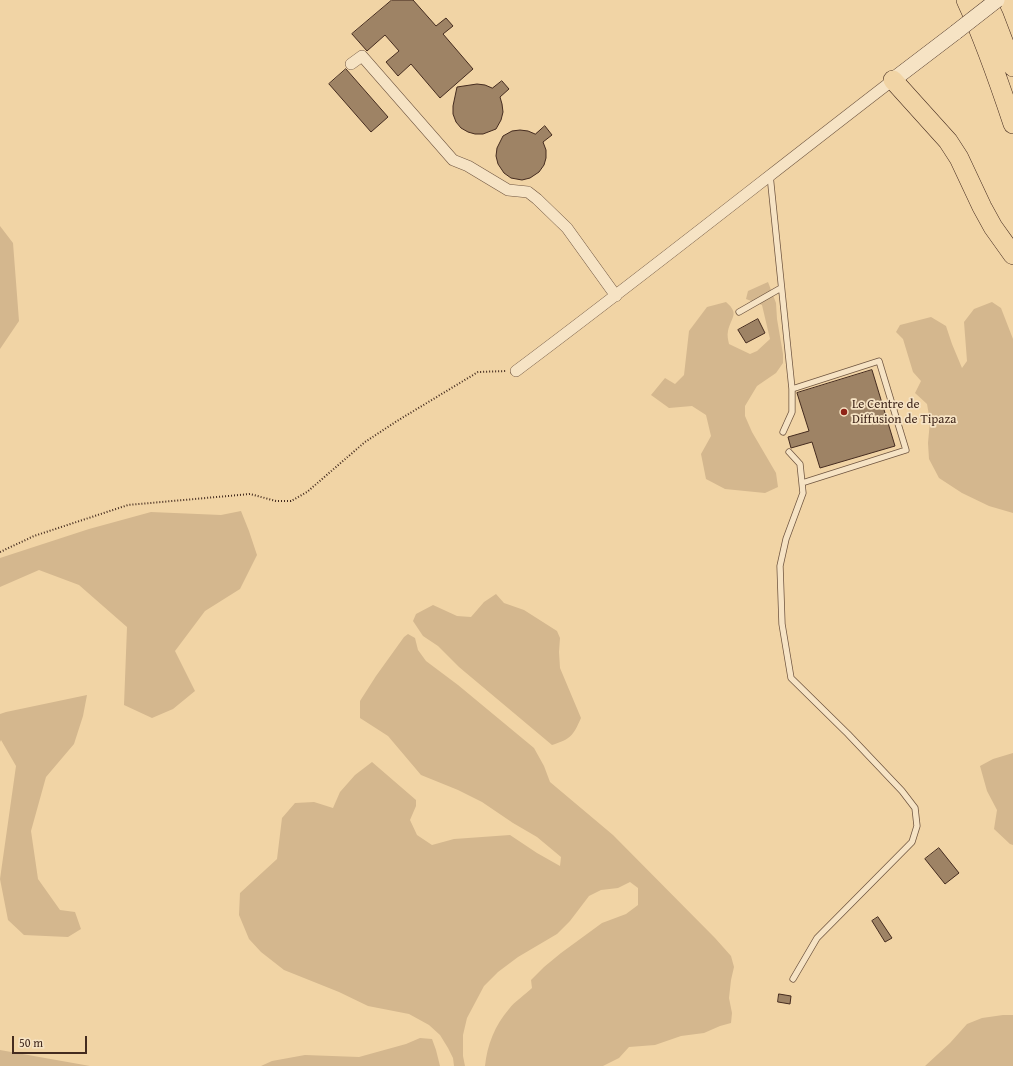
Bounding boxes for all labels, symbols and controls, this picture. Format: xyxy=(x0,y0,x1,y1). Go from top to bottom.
place label: Le Centre de Diffusion de Tipaza xyxy=(852,397,956,428)
marker: Le Centre de Diffusion de Tipaza xyxy=(839,407,849,417)
scale bar xyxy=(14,1028,89,1054)
text: 50 m xyxy=(19,1034,43,1051)

